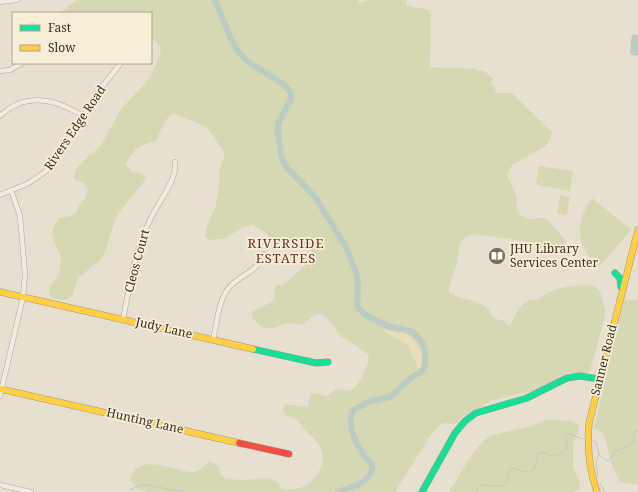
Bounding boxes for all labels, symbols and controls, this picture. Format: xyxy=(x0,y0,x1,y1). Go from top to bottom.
legend xyxy=(12,12,152,64)
text: Fast xyxy=(48,19,71,36)
text: Slow xyxy=(48,39,76,56)
street label: Rivers Edge Road xyxy=(40,81,110,174)
street label: Cleos Court xyxy=(120,227,153,294)
district label: RIVERSIDE ESTATES xyxy=(247,234,325,267)
place label: JHU Library Services Center xyxy=(509,240,598,271)
library icon: JHU Library Services Center xyxy=(487,246,507,266)
street label: Judy Lane xyxy=(133,313,194,342)
street label: Sanner Road xyxy=(586,322,621,397)
street label: Hunting Lane xyxy=(105,403,185,438)

